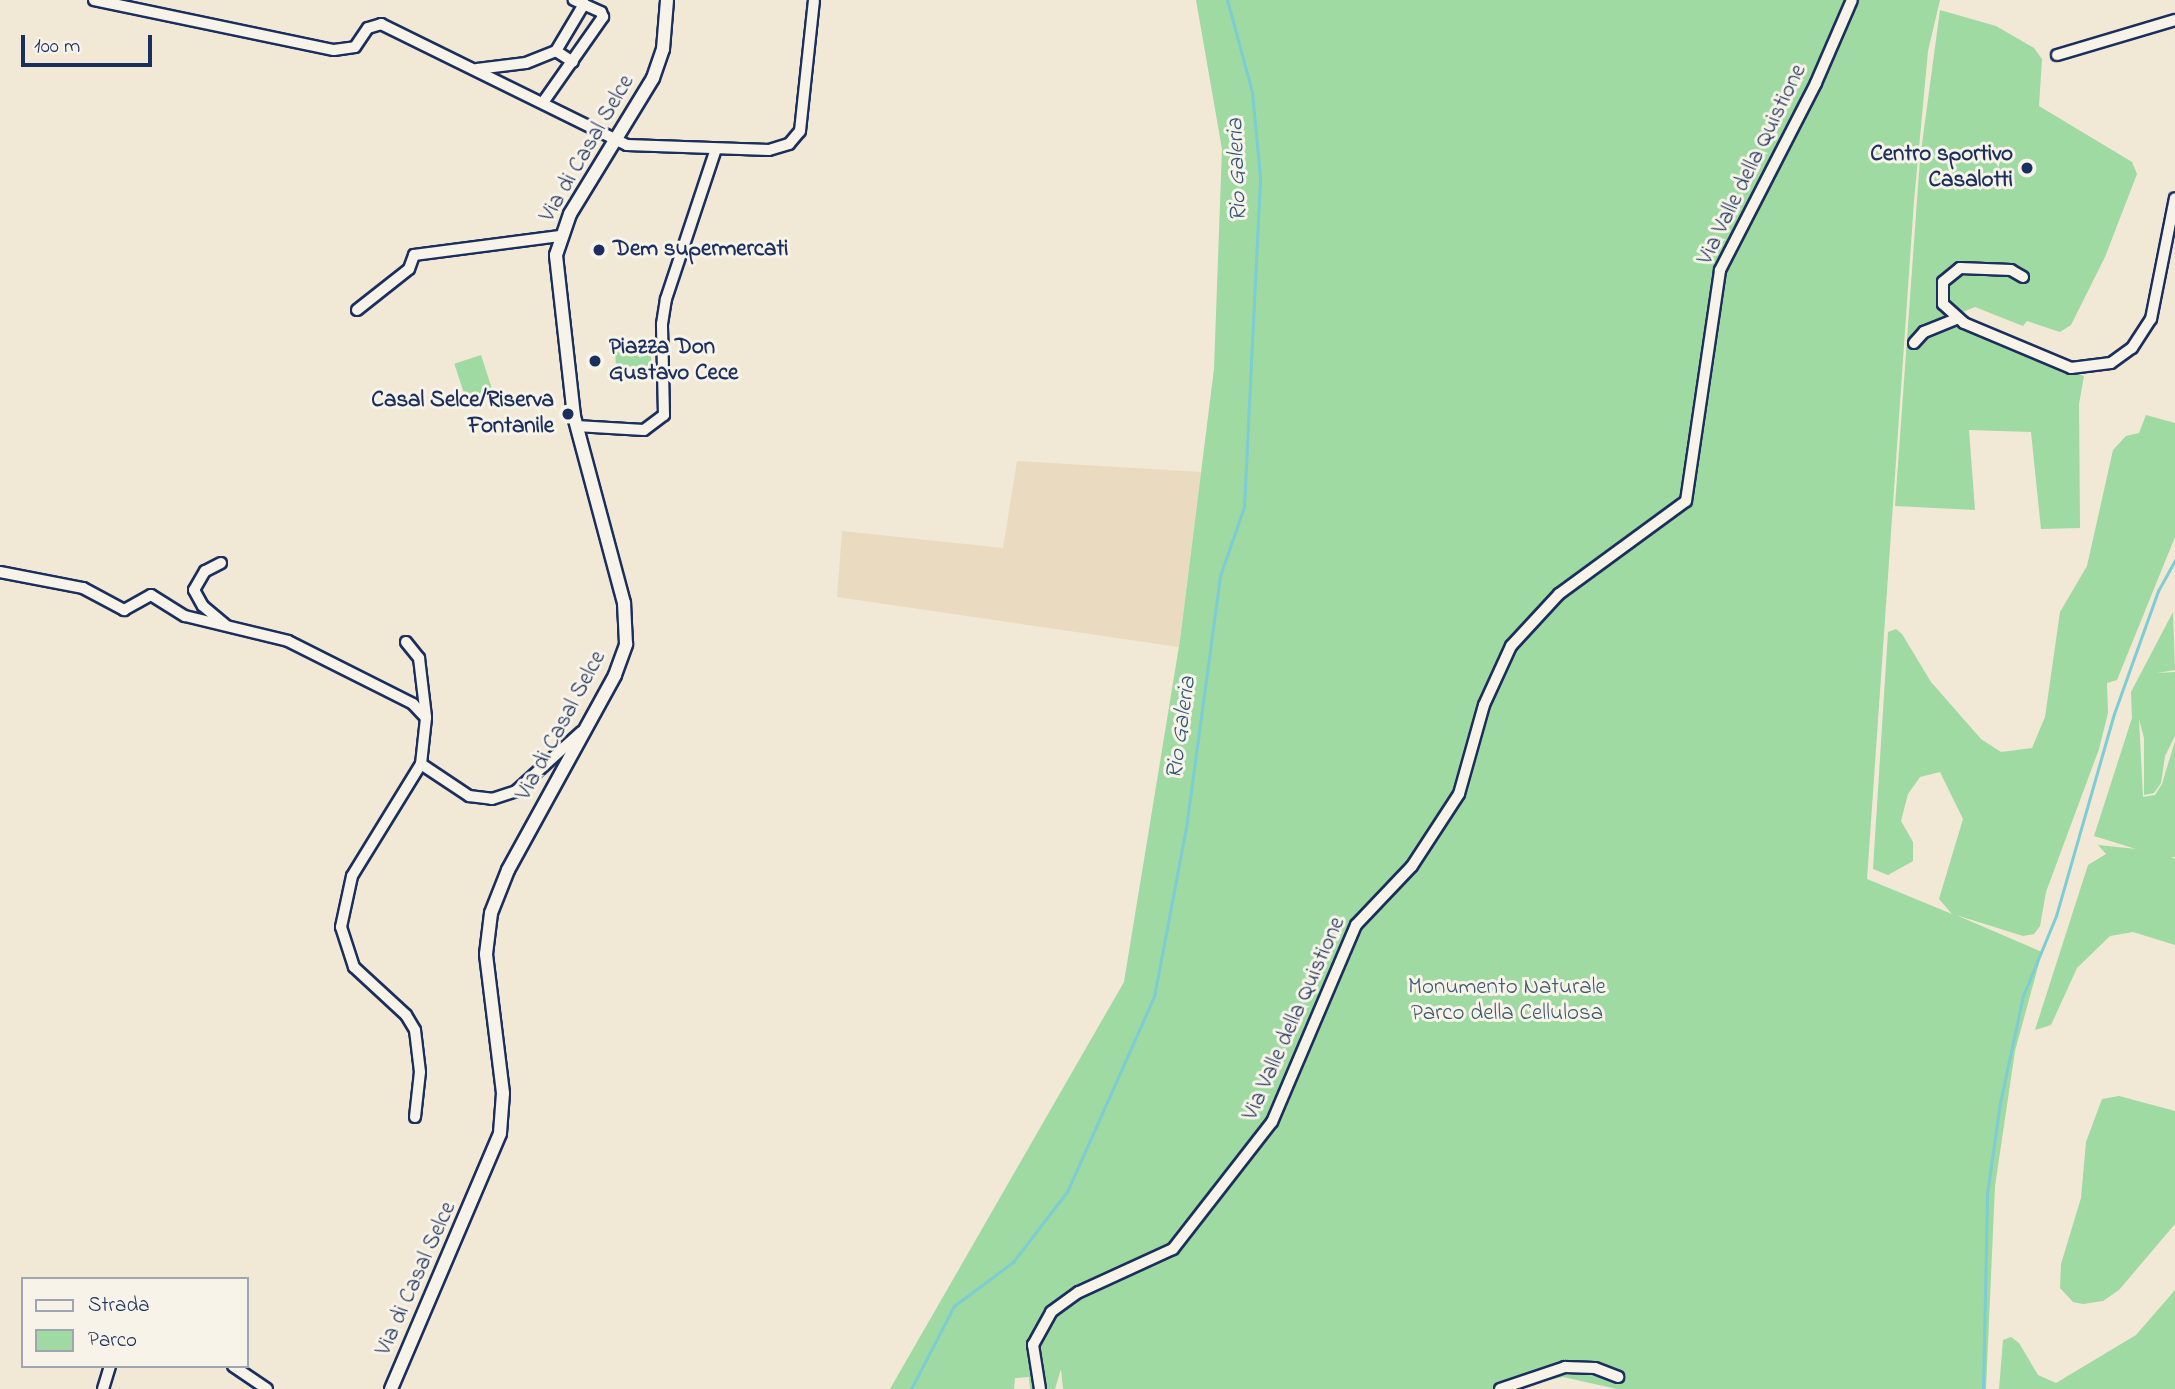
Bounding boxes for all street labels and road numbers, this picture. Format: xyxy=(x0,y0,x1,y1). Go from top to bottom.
street label: Via Valle della Quistione xyxy=(1692,60,1814,270)
street label: Via di Casal Selce xyxy=(535,71,641,227)
street label: Via di Casal Selce xyxy=(511,647,613,805)
street label: Via Valle della Quistione xyxy=(1238,913,1352,1125)
street label: Via di Casal Selce xyxy=(371,1198,463,1360)

